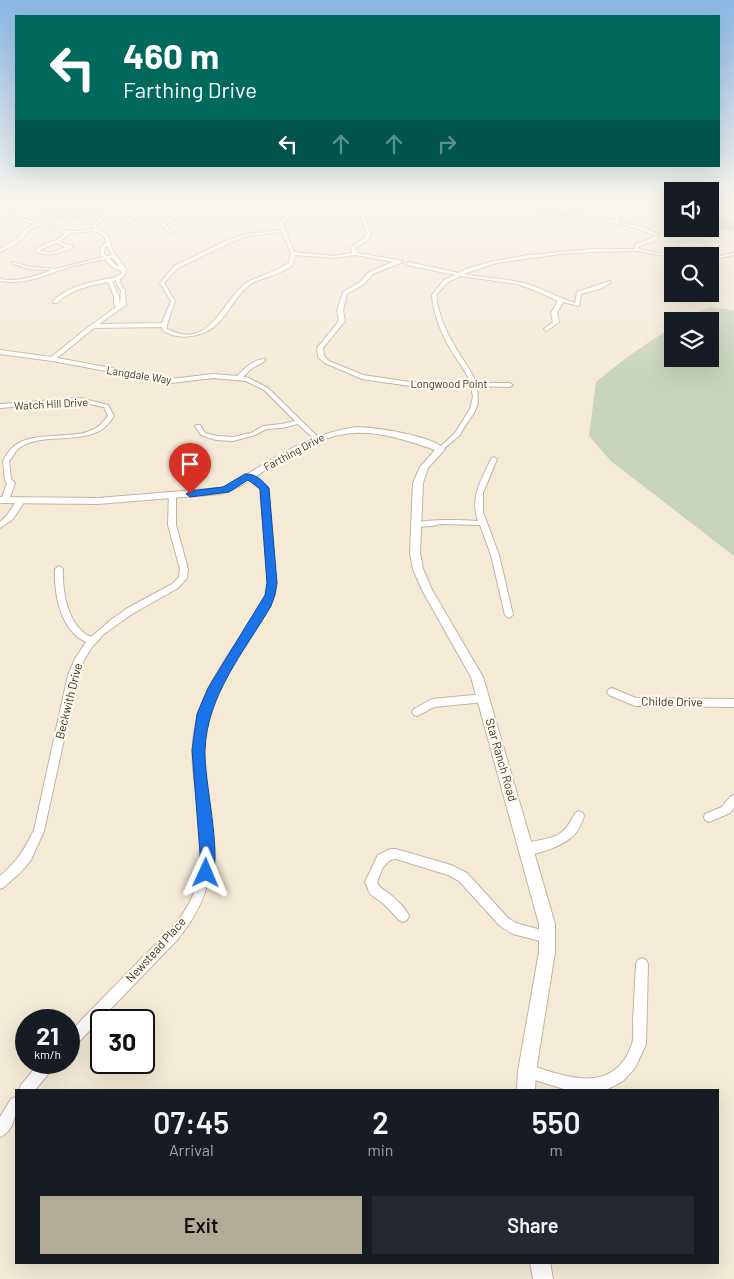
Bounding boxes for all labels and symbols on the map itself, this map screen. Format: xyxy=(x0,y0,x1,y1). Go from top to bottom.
street label: Langdale Way xyxy=(106,363,173,386)
street label: Longwood Point xyxy=(410,377,488,390)
street label: Watch Hill Drive xyxy=(14,395,88,412)
street label: Farthing Drive xyxy=(261,430,326,473)
pin xyxy=(169,443,211,494)
street label: Beckwith Drive xyxy=(52,661,84,740)
street label: Childe Drive xyxy=(641,693,703,709)
street label: Star Ranch Road xyxy=(483,717,521,803)
position arrow xyxy=(179,846,231,898)
street label: Newstead Place xyxy=(122,914,188,985)
speed limit sign: 30 xyxy=(90,1009,155,1074)

